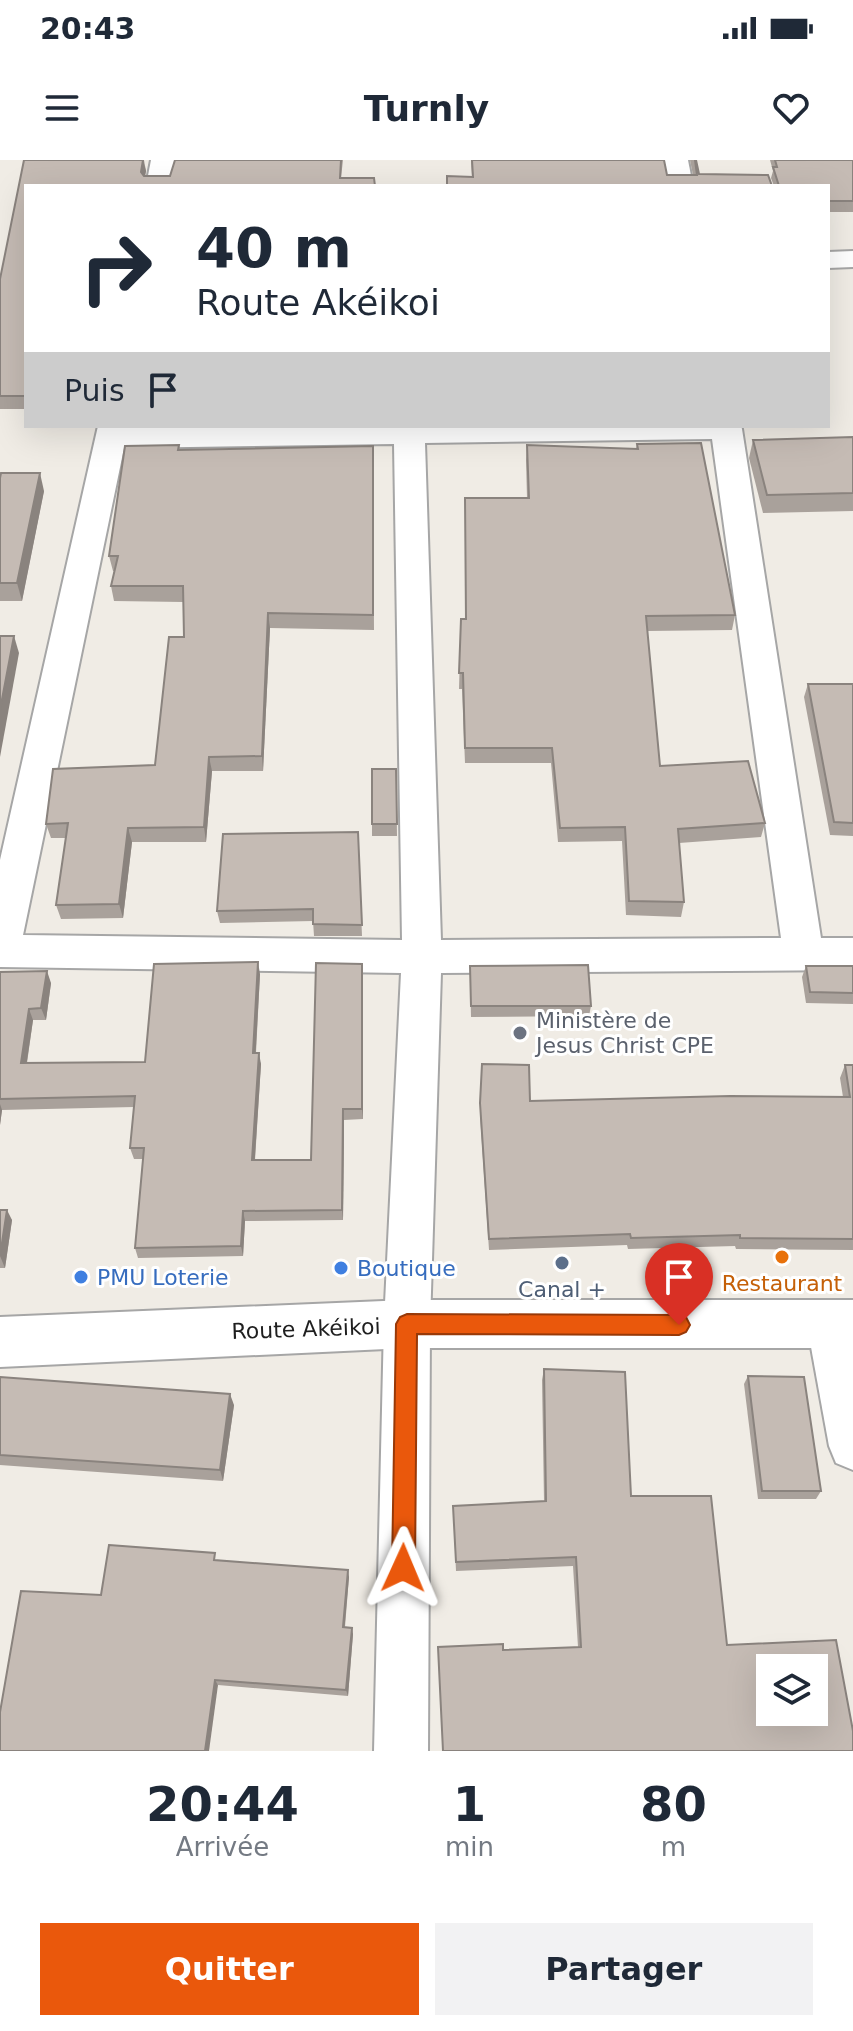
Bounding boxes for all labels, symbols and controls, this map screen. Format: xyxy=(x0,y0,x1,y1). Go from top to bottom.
text: 20:43 xyxy=(40,11,136,46)
icon: menu xyxy=(40,86,84,130)
icon: heart xyxy=(769,86,813,130)
text: Turnly xyxy=(364,88,489,129)
text: 40 m xyxy=(196,215,352,280)
icon: right xyxy=(64,216,168,320)
text: Route Akéikoi xyxy=(196,282,440,323)
icon: arrive xyxy=(141,368,185,412)
text: Puis xyxy=(64,373,125,408)
place label: Ministère de Jesus Christ CPE xyxy=(534,1008,714,1058)
marker: Ministère de Jesus Christ CPE xyxy=(511,1024,529,1042)
pin xyxy=(645,1243,713,1325)
marker: Restaurant xyxy=(773,1248,791,1266)
marker: Canal + xyxy=(553,1254,571,1272)
icon: arrive xyxy=(657,1255,701,1299)
place label: Boutique xyxy=(357,1256,456,1281)
marker: Boutique xyxy=(332,1259,350,1277)
place label: PMU Loterie xyxy=(97,1265,229,1290)
marker: PMU Loterie xyxy=(72,1268,90,1286)
place label: Restaurant xyxy=(722,1271,843,1296)
place label: Canal + xyxy=(518,1277,606,1302)
street label: Route Akéikoi xyxy=(231,1314,381,1344)
position arrow xyxy=(361,1526,445,1610)
map controls xyxy=(756,1654,828,1726)
button: layers xyxy=(756,1654,828,1726)
text: 20:44 xyxy=(146,1776,299,1832)
text: 1 xyxy=(453,1776,486,1832)
text: 80 xyxy=(640,1776,707,1832)
text: Arrivée xyxy=(176,1832,269,1862)
text: min xyxy=(445,1832,494,1862)
text: m xyxy=(661,1832,686,1862)
button: Quitter xyxy=(40,1923,419,2015)
button: Partager xyxy=(435,1923,813,2015)

